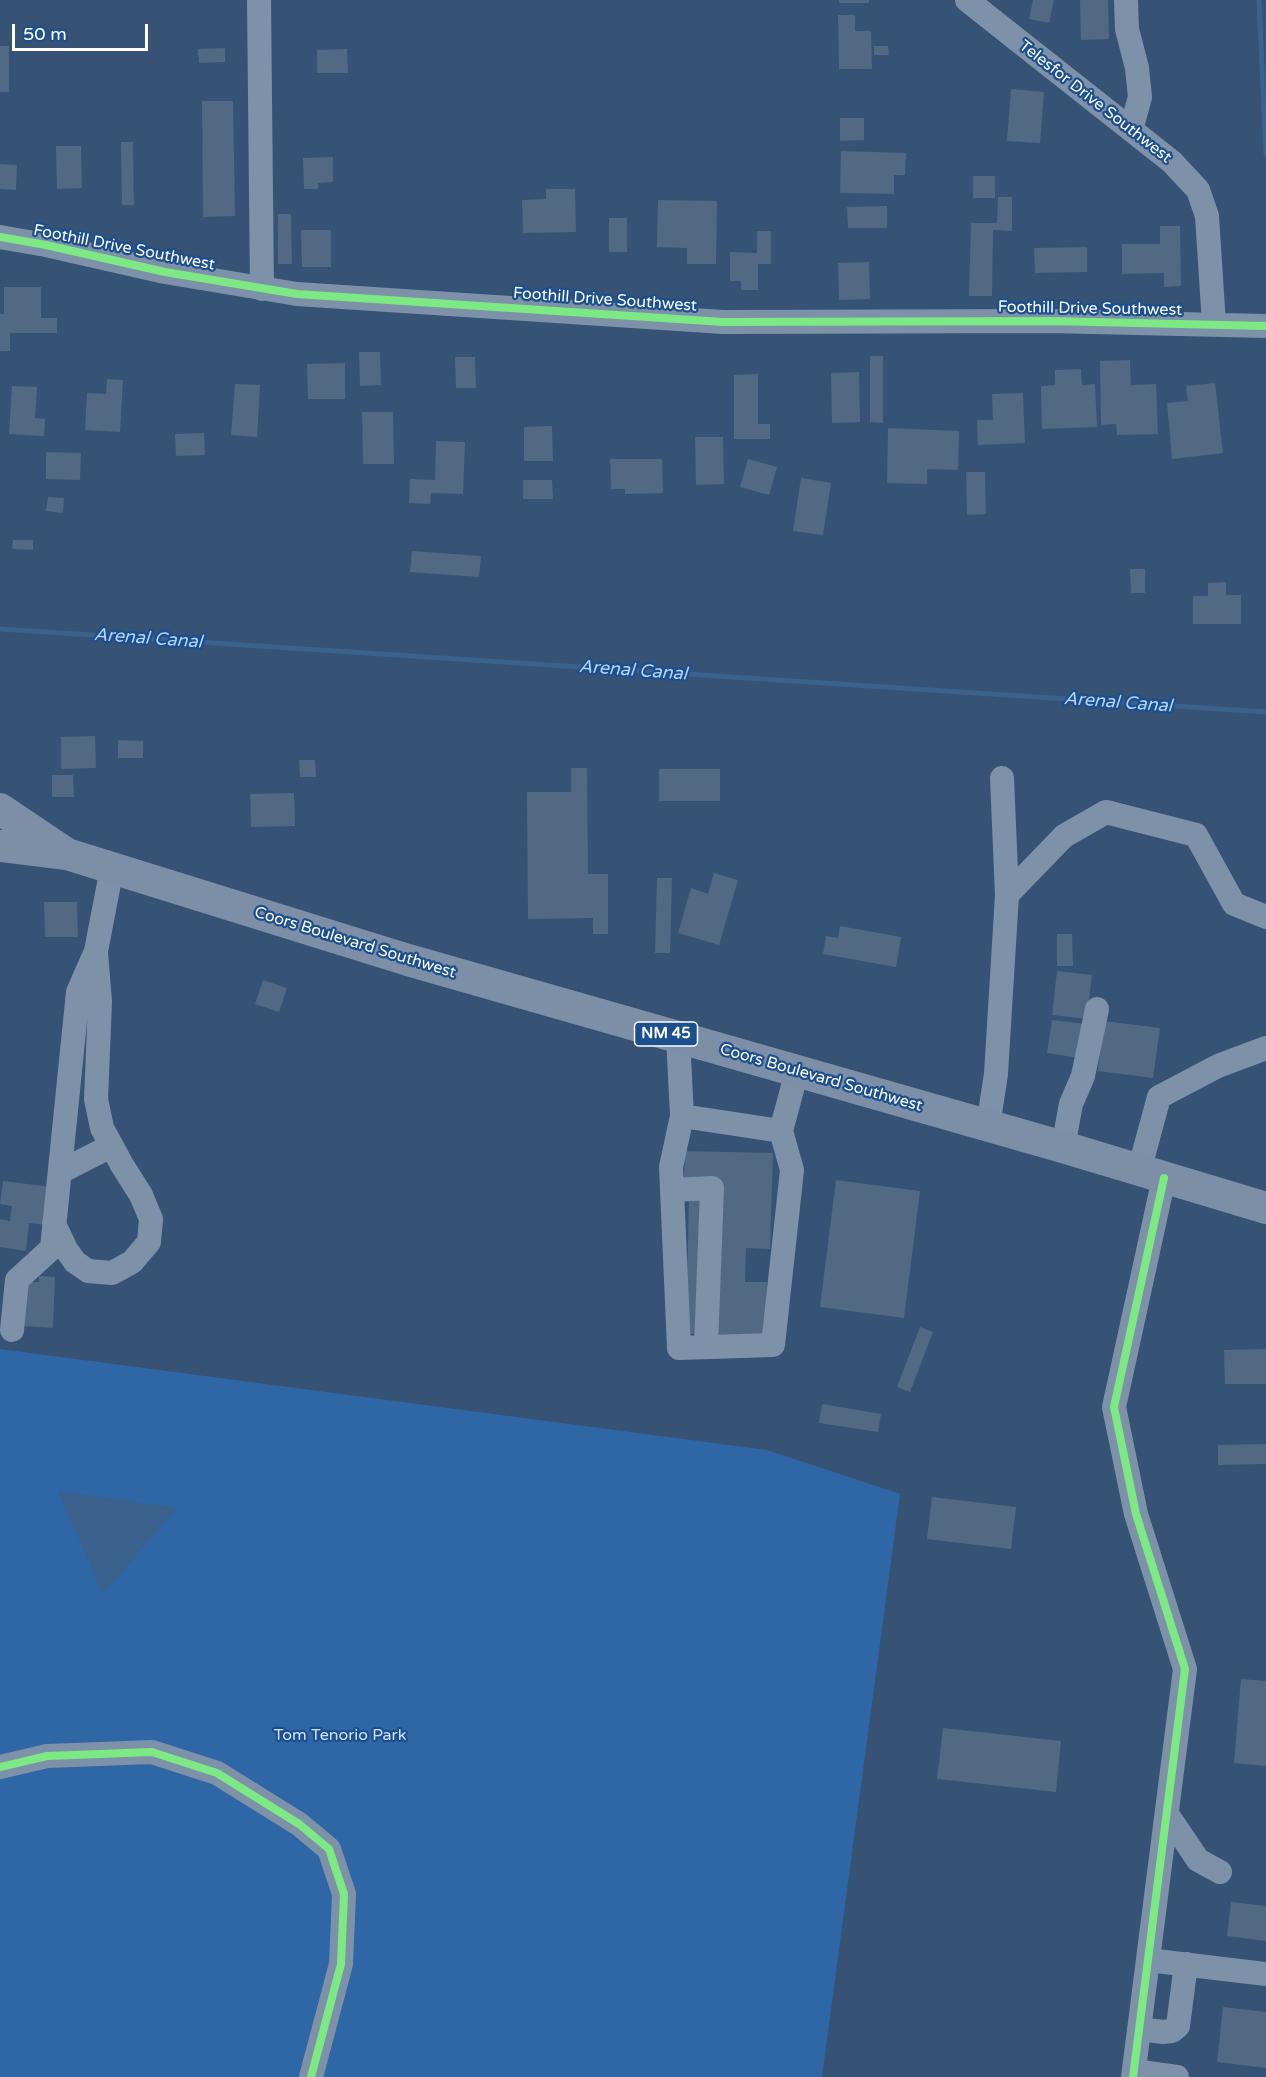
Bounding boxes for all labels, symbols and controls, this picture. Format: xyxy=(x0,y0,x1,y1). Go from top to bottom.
scale bar xyxy=(15,12,152,50)
text: 50 m xyxy=(23,23,67,45)
street label: Telesfor Drive Southwest xyxy=(1015,37,1175,167)
street label: Foothill Drive Southwest xyxy=(32,221,216,275)
street label: Foothill Drive Southwest xyxy=(512,284,698,316)
street label: Foothill Drive Southwest xyxy=(998,298,1182,320)
water label: Arenal Canal xyxy=(93,624,203,654)
water label: Arenal Canal xyxy=(578,656,688,686)
water label: Arenal Canal xyxy=(1063,688,1173,718)
street label: Coors Boulevard Southwest xyxy=(252,903,458,983)
road number: NM 45 xyxy=(634,1022,698,1046)
street label: Coors Boulevard Southwest xyxy=(718,1040,924,1116)
park label: Tom Tenorio Park xyxy=(274,1726,406,1746)

